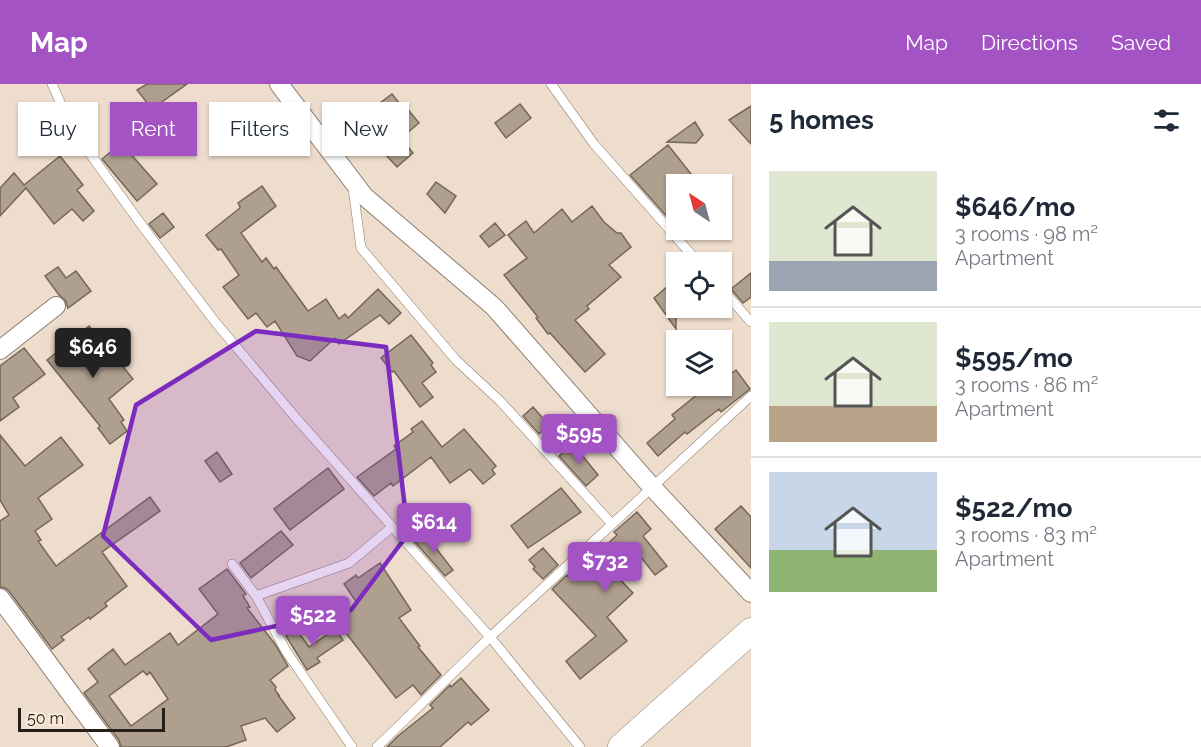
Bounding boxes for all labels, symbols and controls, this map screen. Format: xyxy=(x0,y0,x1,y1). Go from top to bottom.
text: Map xyxy=(30,26,88,59)
text: Map xyxy=(905,30,948,55)
text: Directions xyxy=(981,30,1078,55)
text: Saved xyxy=(1111,30,1171,55)
chip: Buy xyxy=(18,102,98,156)
chip: Rent xyxy=(110,102,197,156)
chip: Filters xyxy=(209,102,310,156)
chip: New xyxy=(322,102,409,156)
icon: filters xyxy=(1150,104,1183,137)
text: 5 homes xyxy=(769,105,874,135)
north arrow xyxy=(666,174,732,240)
map controls xyxy=(666,174,732,396)
text: $646/mo xyxy=(955,192,1075,222)
icon: home xyxy=(817,195,889,267)
text: 3 rooms · 98 m² xyxy=(955,222,1098,246)
text: Apartment xyxy=(955,246,1054,270)
button: locate xyxy=(666,252,732,318)
pin: $646 xyxy=(57,328,129,379)
button: layers xyxy=(666,330,732,396)
text: $646 xyxy=(69,335,117,359)
text: $595/mo xyxy=(955,343,1073,373)
icon: home xyxy=(817,346,889,418)
text: 3 rooms · 86 m² xyxy=(955,373,1098,397)
text: Apartment xyxy=(955,397,1054,421)
pin: $595 xyxy=(543,414,615,465)
text: $595 xyxy=(556,421,602,445)
text: $522/mo xyxy=(955,493,1073,523)
icon: home xyxy=(817,496,889,568)
pin: $614 xyxy=(398,503,470,554)
text: $614 xyxy=(411,510,457,534)
text: 3 rooms · 83 m² xyxy=(955,523,1097,547)
pin: $732 xyxy=(569,542,641,593)
text: Apartment xyxy=(955,547,1054,571)
text: $732 xyxy=(582,549,628,573)
pin: $522 xyxy=(277,596,349,647)
text: $522 xyxy=(290,603,336,627)
scale bar xyxy=(18,705,165,732)
text: 50 m xyxy=(27,709,64,728)

